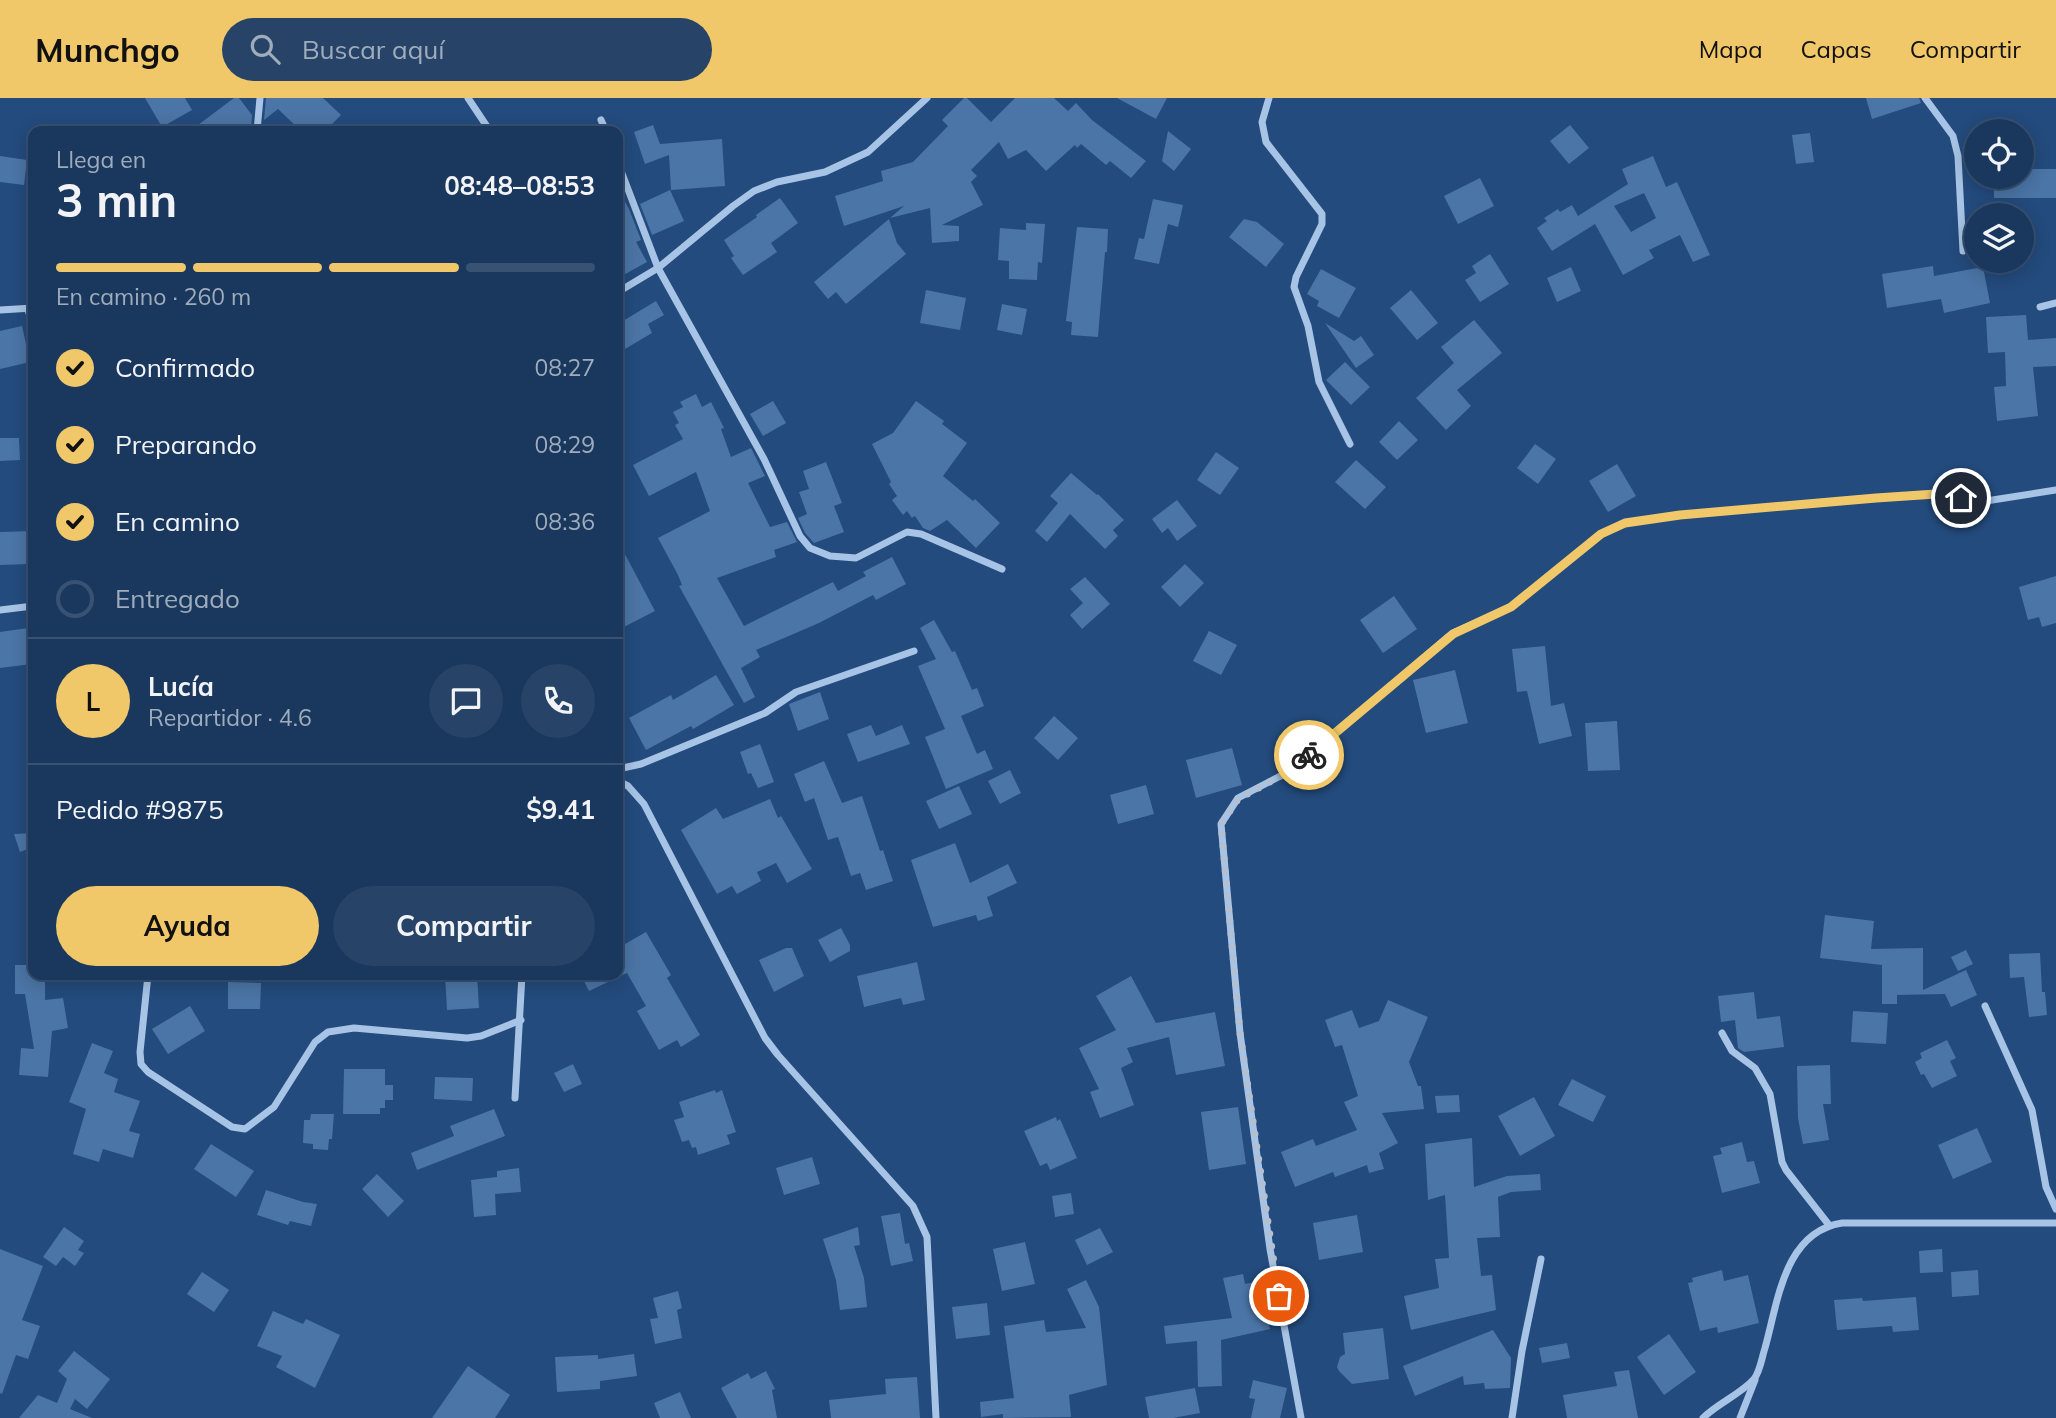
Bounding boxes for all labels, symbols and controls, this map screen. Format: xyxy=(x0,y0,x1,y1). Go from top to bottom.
search box xyxy=(222,18,712,81)
text: Munchgo xyxy=(35,29,180,70)
icon: search xyxy=(246,30,284,68)
text: Buscar aquí xyxy=(302,33,444,66)
text: Mapa xyxy=(1699,34,1763,64)
text: Capas xyxy=(1801,34,1872,64)
text: Compartir xyxy=(1910,34,2021,64)
map controls xyxy=(1964,119,2034,273)
button: locate xyxy=(1964,119,2034,189)
text: Llega en xyxy=(56,145,146,174)
text: 08:48–08:53 xyxy=(444,169,595,202)
text: 3 min xyxy=(56,171,177,229)
button: layers xyxy=(1964,203,2034,273)
text: En camino · 260 m xyxy=(56,282,251,311)
icon: check xyxy=(56,349,94,387)
text: Confirmado xyxy=(115,351,255,384)
text: 08:27 xyxy=(535,353,595,382)
icon: check xyxy=(56,426,94,464)
text: Preparando xyxy=(115,428,257,461)
text: 08:29 xyxy=(535,430,595,459)
pin xyxy=(1931,468,1991,528)
icon: home xyxy=(1942,479,1980,517)
icon: check xyxy=(56,503,94,541)
text: En camino xyxy=(115,505,240,538)
text: 08:36 xyxy=(535,507,595,536)
text: Entregado xyxy=(115,582,240,615)
button: chat xyxy=(429,664,503,738)
button: phone xyxy=(521,664,595,738)
text: Lucía xyxy=(148,670,214,703)
text: L xyxy=(86,685,100,718)
text: Repartidor · 4.6 xyxy=(148,703,312,732)
courier xyxy=(1274,720,1344,790)
icon: bike xyxy=(1290,736,1328,774)
text: Pedido #9875 xyxy=(56,793,224,826)
text: $9.41 xyxy=(526,793,595,826)
button: Ayuda xyxy=(56,886,319,966)
button: Compartir xyxy=(333,886,595,966)
pin xyxy=(1249,1266,1309,1326)
icon: bag xyxy=(1260,1277,1298,1315)

